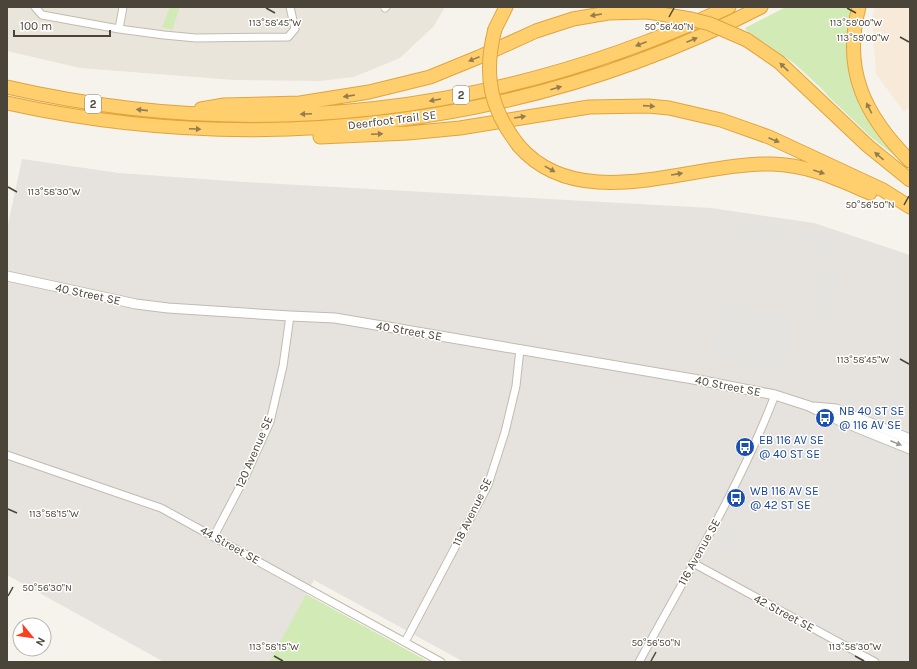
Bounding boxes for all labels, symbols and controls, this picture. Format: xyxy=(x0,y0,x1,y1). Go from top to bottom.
scale bar xyxy=(14,12,110,38)
one-way arrow xyxy=(589,12,602,18)
text: 113°58'45"W xyxy=(249,17,301,29)
text: 113°59'00"W xyxy=(830,17,882,29)
text: 100 m xyxy=(20,19,52,33)
text: 50°56'40"N xyxy=(644,21,694,33)
text: 113°59'00"W xyxy=(837,32,889,44)
one-way arrow xyxy=(686,37,698,43)
one-way arrow xyxy=(635,41,647,47)
one-way arrow xyxy=(468,56,479,62)
one-way arrow xyxy=(779,62,789,72)
one-way arrow xyxy=(550,85,562,91)
road number: 2 xyxy=(453,86,469,104)
one-way arrow xyxy=(343,93,355,99)
road number: 2 xyxy=(85,95,101,113)
one-way arrow xyxy=(429,97,441,103)
one-way arrow xyxy=(866,102,872,114)
one-way arrow xyxy=(643,103,655,110)
one-way arrow xyxy=(135,106,148,113)
street label: Deerfoot Trail SE xyxy=(347,108,437,132)
one-way arrow xyxy=(300,111,312,118)
one-way arrow xyxy=(514,114,526,120)
one-way arrow xyxy=(189,125,201,132)
one-way arrow xyxy=(371,131,383,138)
one-way arrow xyxy=(769,137,781,143)
one-way arrow xyxy=(874,151,885,160)
one-way arrow xyxy=(544,166,556,172)
one-way arrow xyxy=(814,169,826,175)
one-way arrow xyxy=(671,171,683,177)
text: 113°58'30"W xyxy=(28,186,80,198)
text: 50°56'50"N xyxy=(845,199,895,211)
street label: 40 Street SE xyxy=(54,280,122,308)
street label: 40 Street SE xyxy=(375,318,443,344)
text: 113°58'45"W xyxy=(837,354,889,366)
street label: 40 Street SE xyxy=(694,373,762,399)
place label: NB 40 ST SE @ 116 AV SE xyxy=(839,404,904,432)
bus stop icon: NB 40 ST SE @ 116 AV SE xyxy=(814,407,836,429)
street label: 120 Avenue SE xyxy=(232,414,276,490)
place label: EB 116 AV SE @ 40 ST SE xyxy=(759,433,824,461)
bus stop icon: EB 116 AV SE @ 40 ST SE xyxy=(734,436,756,458)
one-way arrow xyxy=(891,441,903,447)
street label: 118 Avenue SE xyxy=(449,475,495,549)
place label: WB 116 AV SE @ 42 ST SE xyxy=(750,484,819,512)
bus stop icon: WB 116 AV SE @ 42 ST SE xyxy=(725,487,747,509)
text: 113°58'15"W xyxy=(29,508,79,520)
street label: 116 Avenue SE xyxy=(675,516,723,588)
street label: 44 Street SE xyxy=(198,523,262,567)
text: 50°56'30"N xyxy=(22,582,72,594)
street label: 42 Street SE xyxy=(751,591,817,635)
north arrow xyxy=(12,617,52,657)
text: N xyxy=(33,635,48,648)
text: 50°56'50"N xyxy=(631,637,681,649)
text: 113°58'15"W xyxy=(249,641,299,653)
text: 113°58'30"W xyxy=(829,641,881,653)

